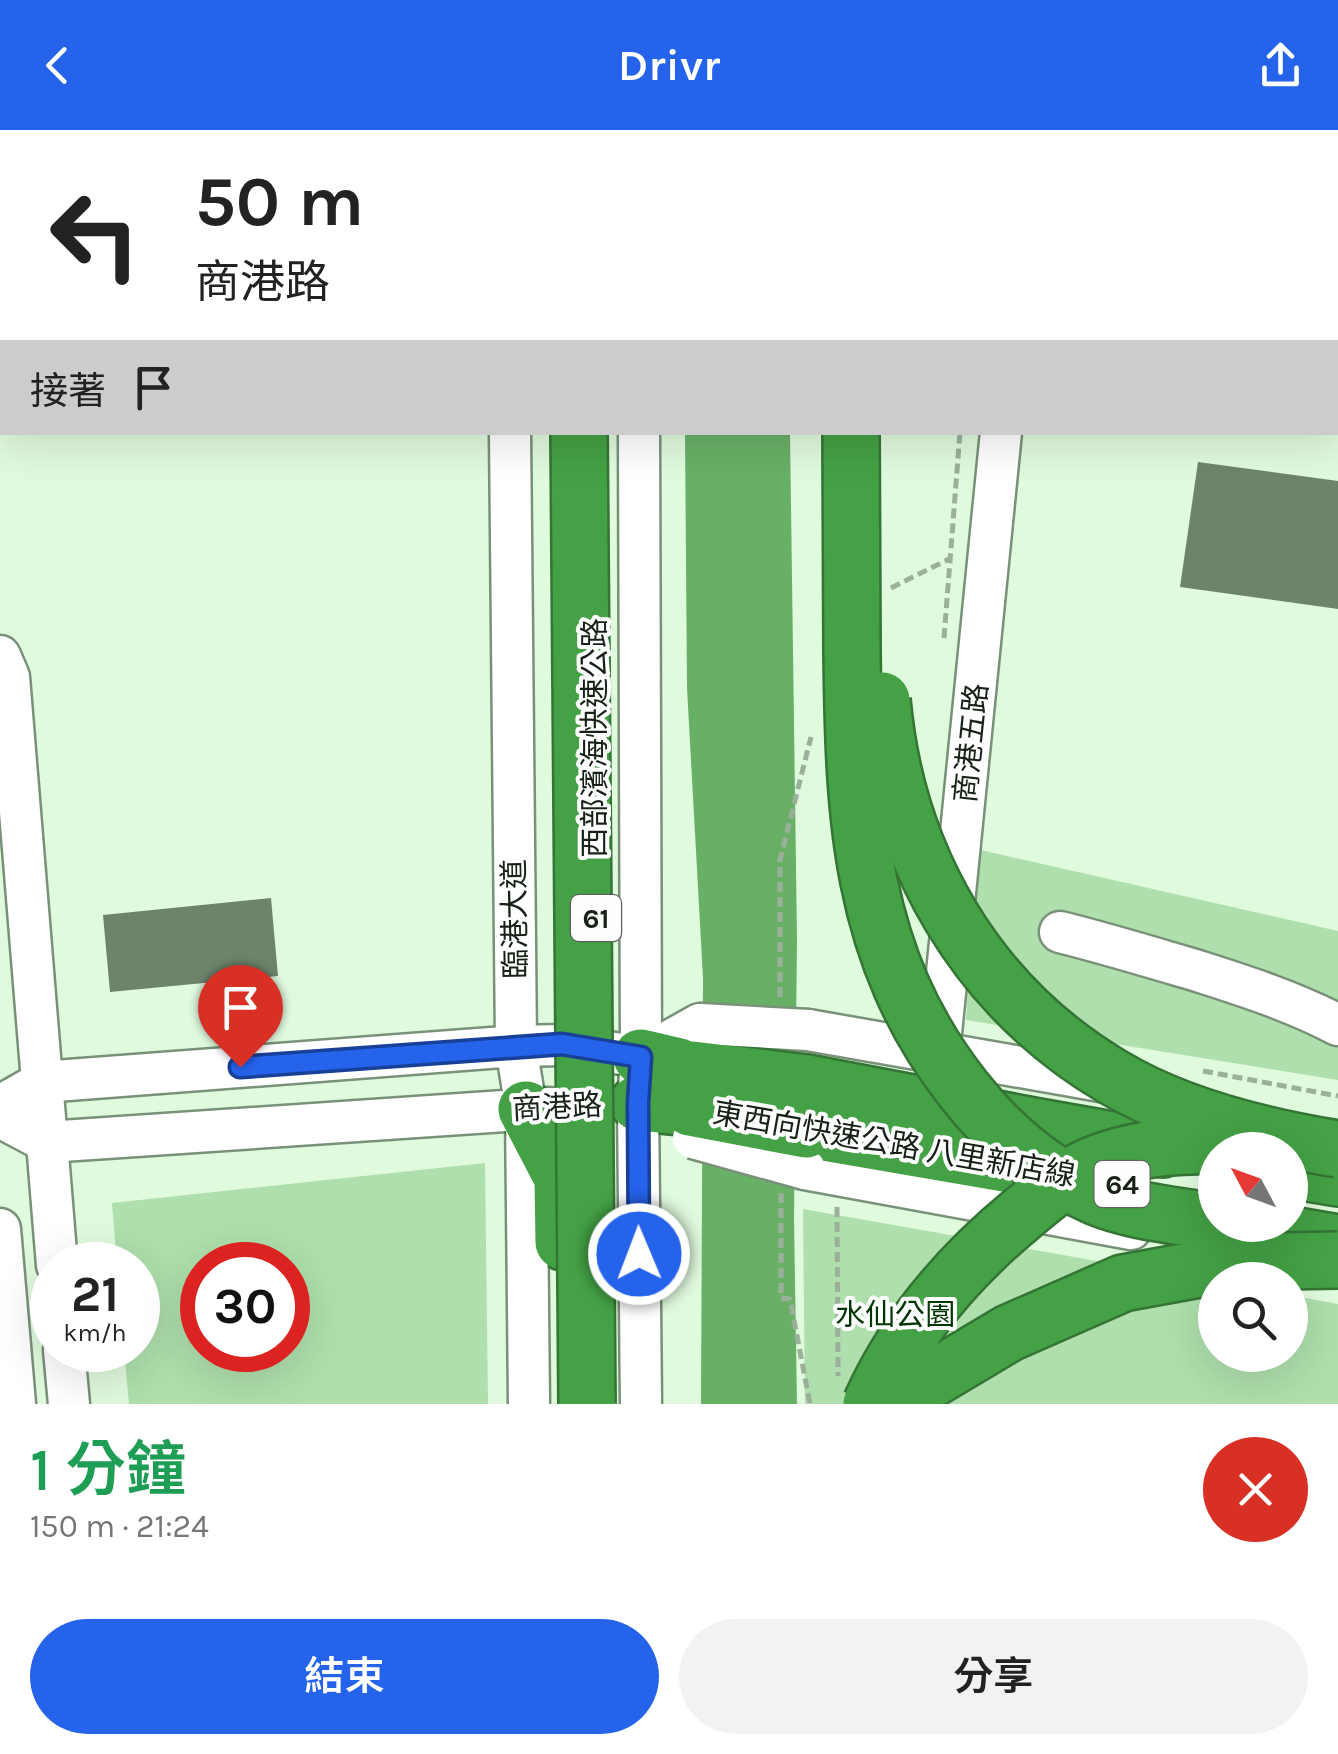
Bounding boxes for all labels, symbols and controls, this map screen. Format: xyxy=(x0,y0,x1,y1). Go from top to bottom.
icon: back xyxy=(30,38,85,93)
icon: share xyxy=(1253,38,1308,93)
text: Drivr xyxy=(618,39,720,91)
text: 50 m xyxy=(195,161,364,243)
icon: left xyxy=(30,170,160,300)
text: 商港路 xyxy=(195,256,330,308)
icon: arrive xyxy=(126,360,181,415)
text: 接著 xyxy=(30,369,106,414)
street label: 西部濱海快速公路 xyxy=(577,618,613,858)
street label: 商港五路 xyxy=(947,681,995,805)
street label: 臨港大道 xyxy=(496,859,534,979)
road number: 61 xyxy=(571,895,621,941)
pin xyxy=(198,965,283,1068)
icon: arrive xyxy=(213,980,268,1035)
street label: 商港路 xyxy=(511,1087,603,1127)
street label: 東西向快速公路 八里新店線 xyxy=(710,1094,1078,1194)
north arrow xyxy=(1198,1132,1308,1242)
map controls xyxy=(1198,1132,1308,1372)
road number: 64 xyxy=(1094,1161,1150,1207)
position arrow xyxy=(587,1202,691,1306)
speed limit sign: 30 xyxy=(180,1242,310,1372)
button: search xyxy=(1198,1262,1308,1372)
text: 21 xyxy=(71,1265,119,1324)
park label: 水仙公園 xyxy=(835,1297,955,1333)
text: km/h xyxy=(63,1318,127,1347)
text: 1 分鐘 xyxy=(30,1435,186,1505)
button: close xyxy=(1203,1437,1308,1542)
text: 150 m · 21:24 xyxy=(30,1508,209,1545)
button: 結束 xyxy=(30,1619,659,1734)
button: 分享 xyxy=(679,1619,1308,1734)

